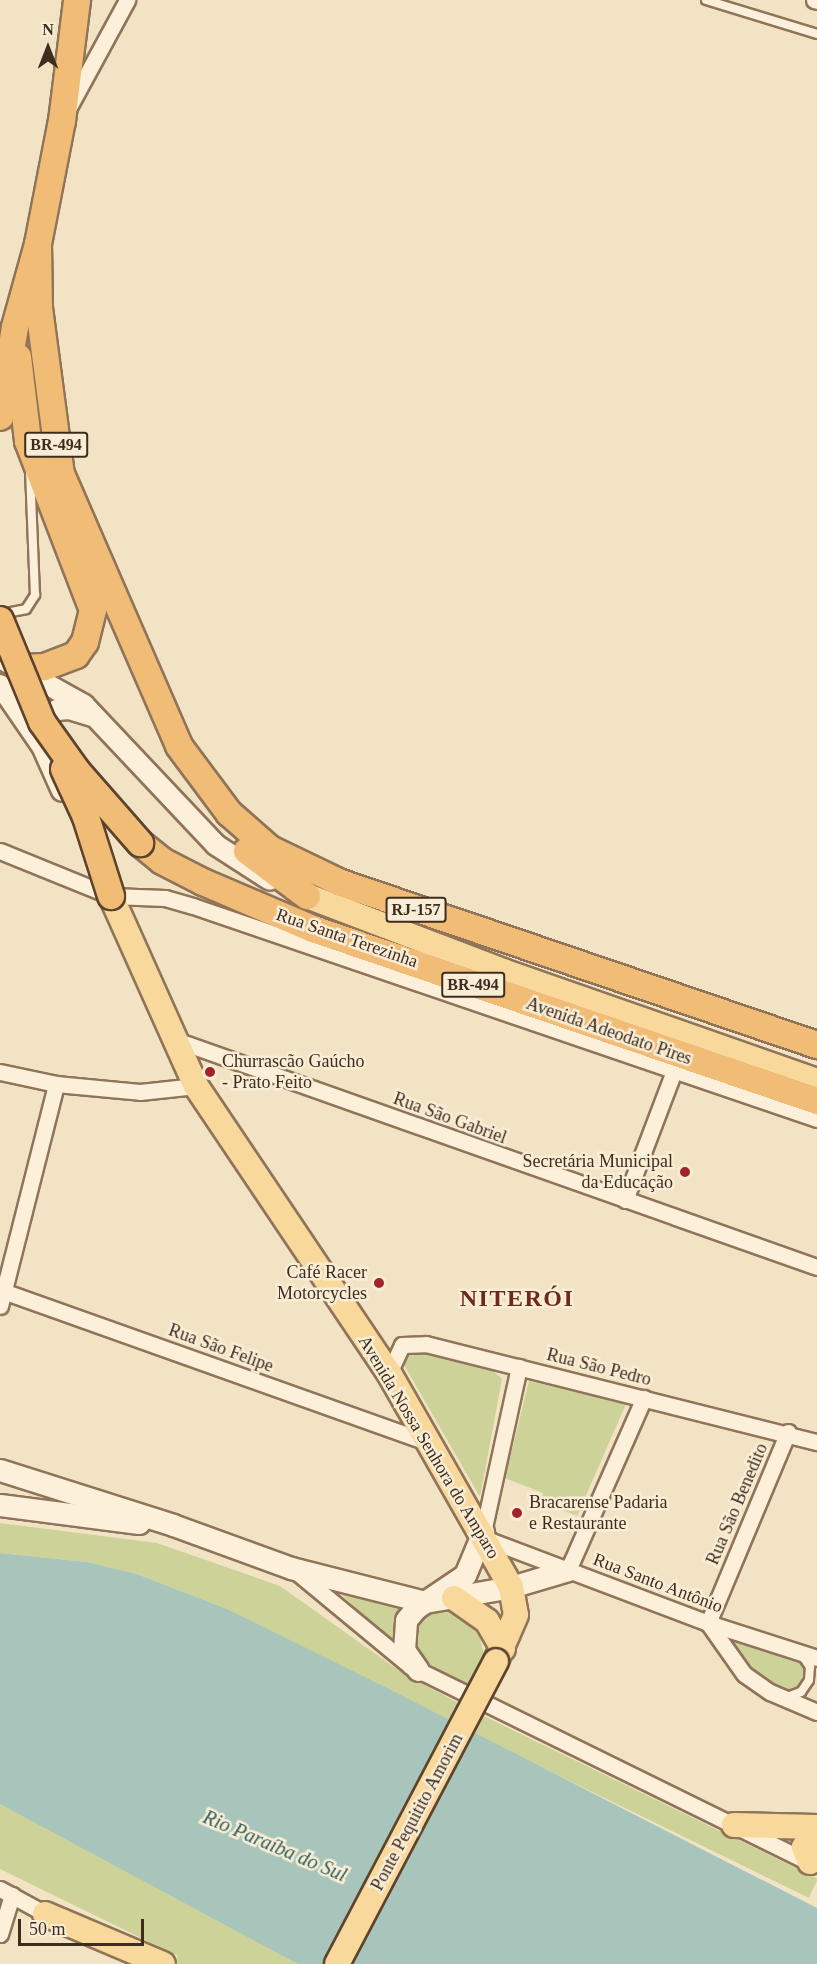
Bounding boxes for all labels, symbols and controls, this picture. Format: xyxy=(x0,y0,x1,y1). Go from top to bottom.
north arrow xyxy=(18,18,78,78)
text: N xyxy=(42,21,54,38)
road number: BR-494 xyxy=(23,432,89,458)
road number: RJ-157 xyxy=(384,897,448,923)
street label: Rua Santa Terezinha xyxy=(273,904,421,972)
road number: BR-494 xyxy=(440,972,506,998)
street label: Avenida Adeodato Pires xyxy=(523,992,695,1070)
place label: Churrascão Gaúcho - Prato Feito xyxy=(222,1051,364,1094)
marker: Churrascão Gaúcho - Prato Feito xyxy=(203,1065,217,1079)
street label: Rua São Gabriel xyxy=(390,1088,510,1148)
place label: Secretária Municipal da Educação xyxy=(523,1151,673,1194)
marker: Secretária Municipal da Educação xyxy=(678,1165,692,1179)
place label: Café Racer Motorcycles xyxy=(277,1262,367,1304)
marker: Café Racer Motorcycles xyxy=(372,1276,386,1290)
district label: NITERÓI xyxy=(460,1285,574,1313)
street label: Rua São Felipe xyxy=(166,1319,276,1377)
street label: Avenida Nossa Senhora do Amparo xyxy=(353,1331,505,1563)
street label: Rua São Pedro xyxy=(544,1344,654,1390)
street label: Rua São Benedito xyxy=(702,1440,772,1568)
place label: Bracarense Padaria e Restaurante xyxy=(529,1492,667,1534)
marker: Bracarense Padaria e Restaurante xyxy=(510,1506,524,1520)
street label: Rua Santo Antônio xyxy=(590,1548,726,1618)
street label: Ponte Pequitito Amorim xyxy=(366,1729,468,1895)
water label: Rio Paraíba do Sul xyxy=(199,1805,351,1887)
scale bar xyxy=(21,1907,147,1945)
text: 50 m xyxy=(29,1919,66,1939)

